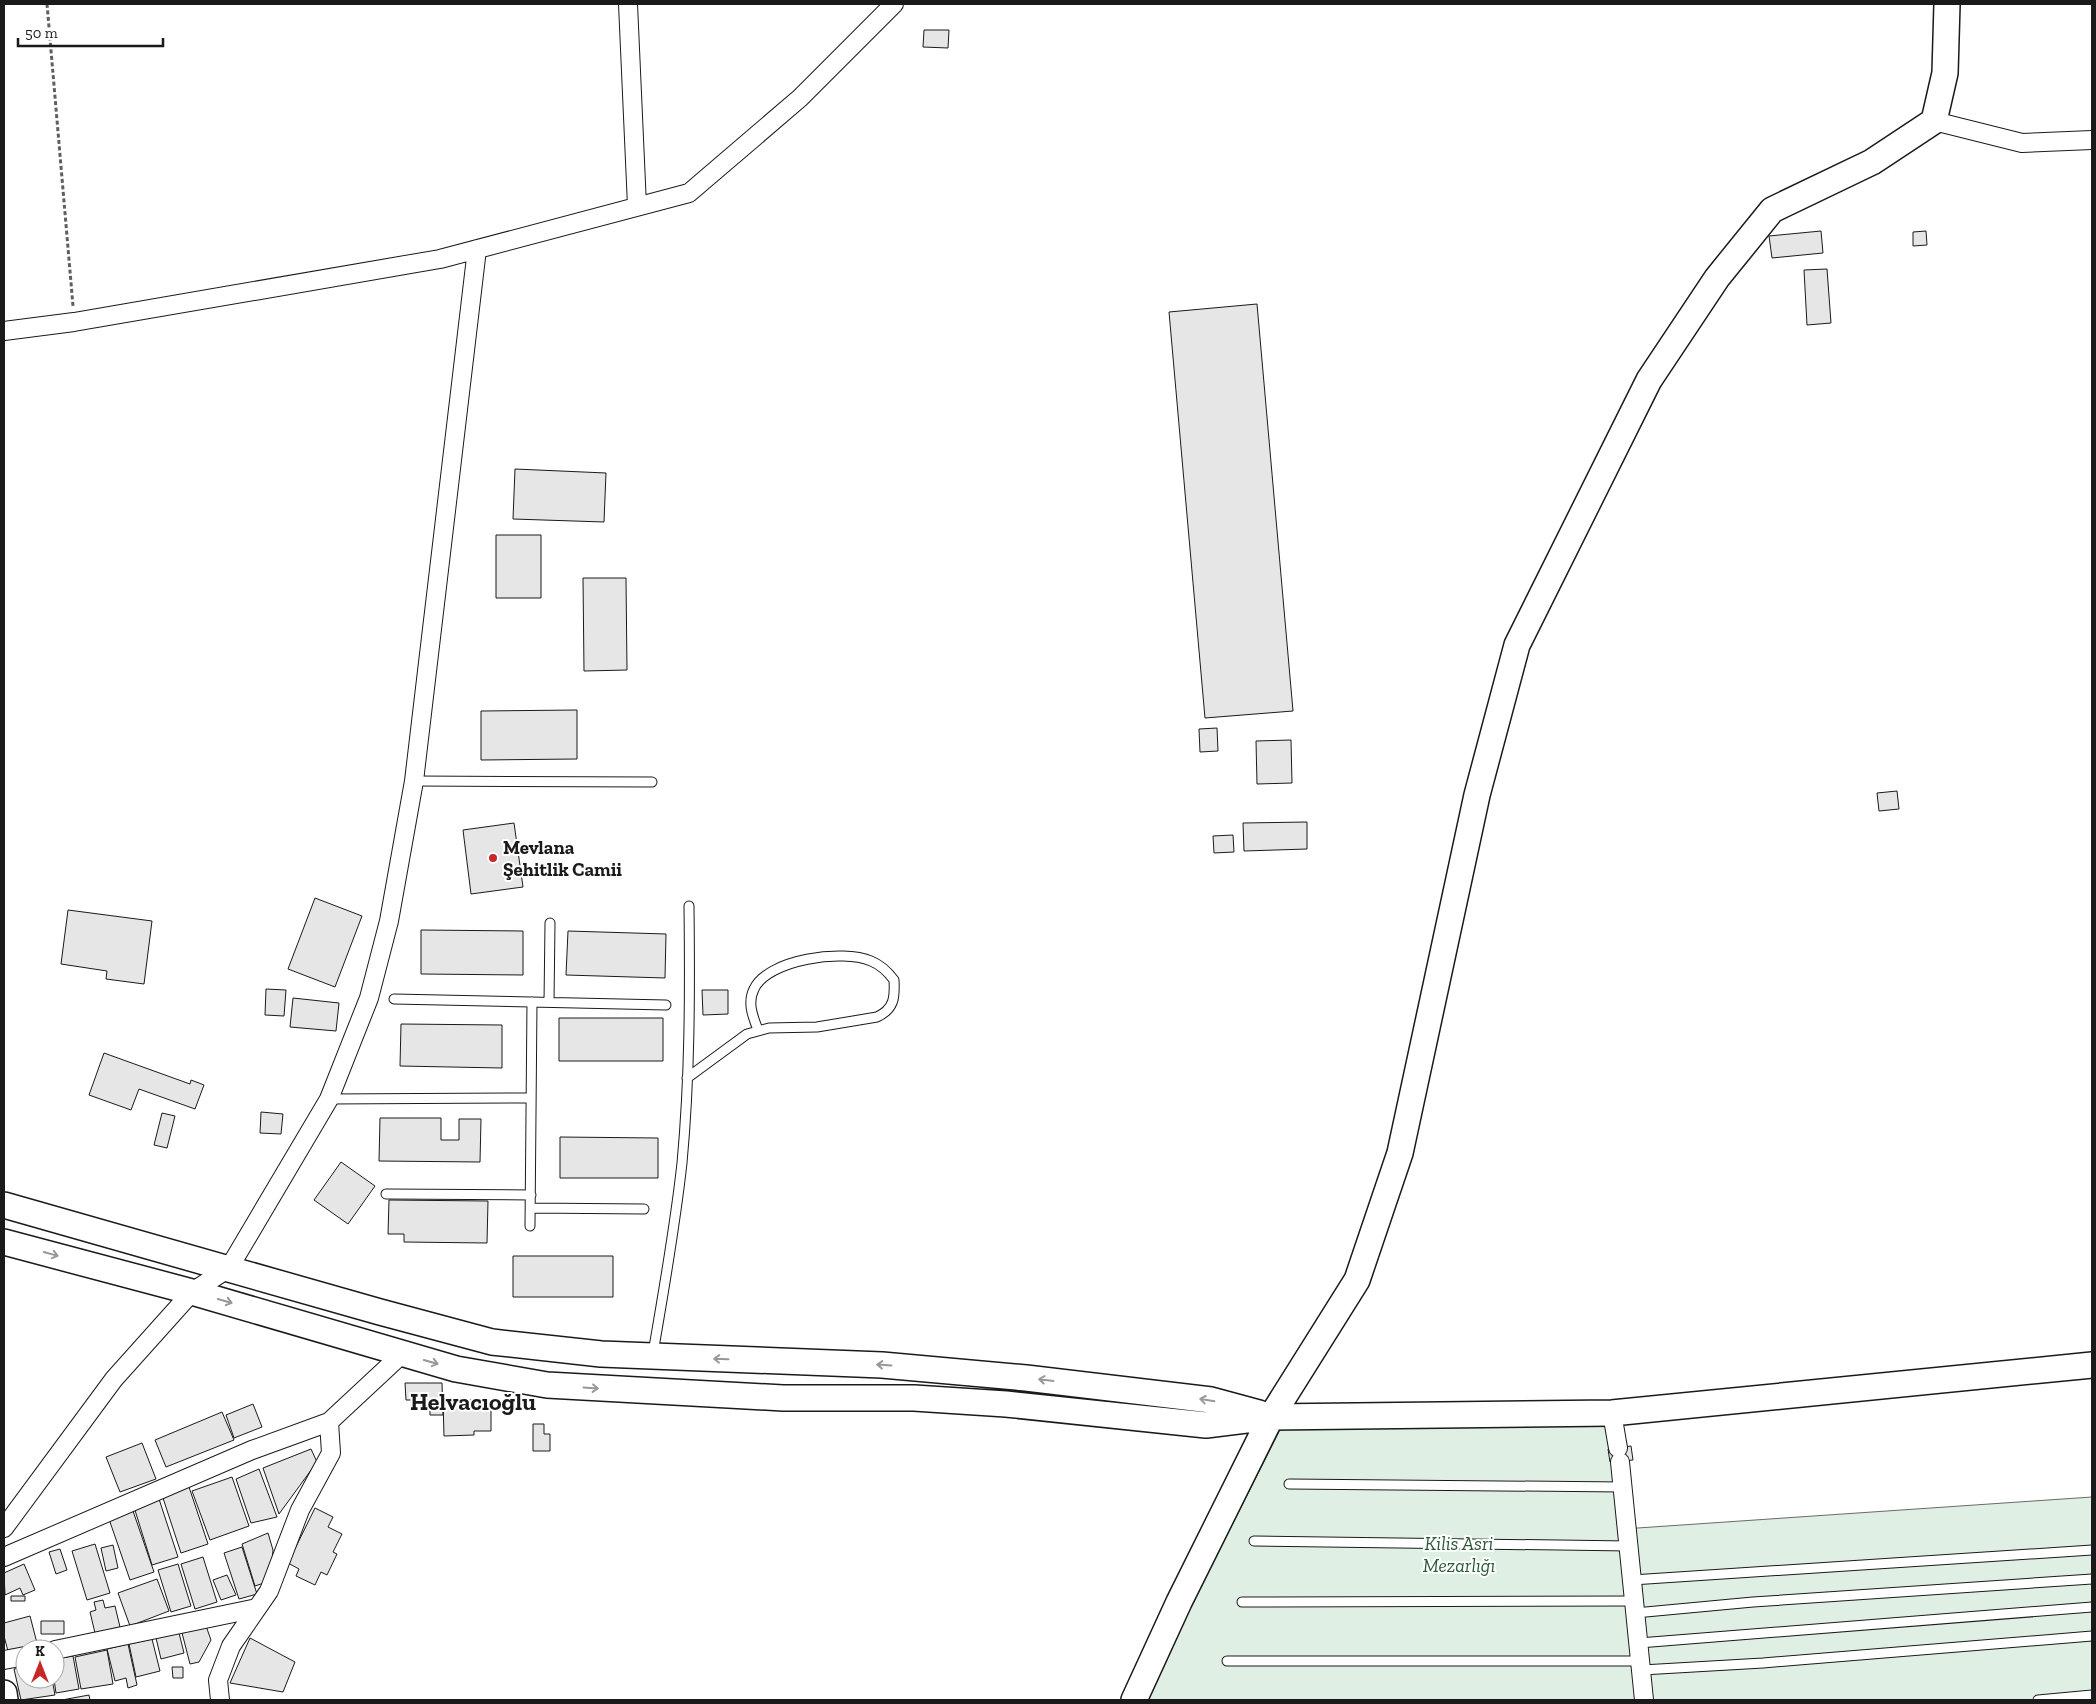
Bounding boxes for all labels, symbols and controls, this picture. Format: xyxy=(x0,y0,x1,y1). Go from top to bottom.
scale bar xyxy=(18,15,162,47)
text: 50 m xyxy=(25,24,58,42)
place label: Mevlana Şehitlik Camii xyxy=(503,836,622,881)
marker: Mevlana Şehitlik Camii xyxy=(487,852,499,864)
one-way arrow xyxy=(42,1250,58,1260)
one-way arrow xyxy=(216,1297,232,1307)
one-way arrow xyxy=(714,1354,730,1364)
one-way arrow xyxy=(423,1357,439,1367)
one-way arrow xyxy=(876,1361,892,1370)
one-way arrow xyxy=(1038,1375,1054,1385)
one-way arrow xyxy=(583,1383,599,1392)
district label: Helvacıoğlu xyxy=(410,1387,536,1416)
one-way arrow xyxy=(1199,1395,1215,1405)
park label: Kilis Asri Mezarlığı xyxy=(1423,1532,1496,1577)
north arrow xyxy=(15,1639,65,1689)
text: K xyxy=(35,1643,45,1660)

